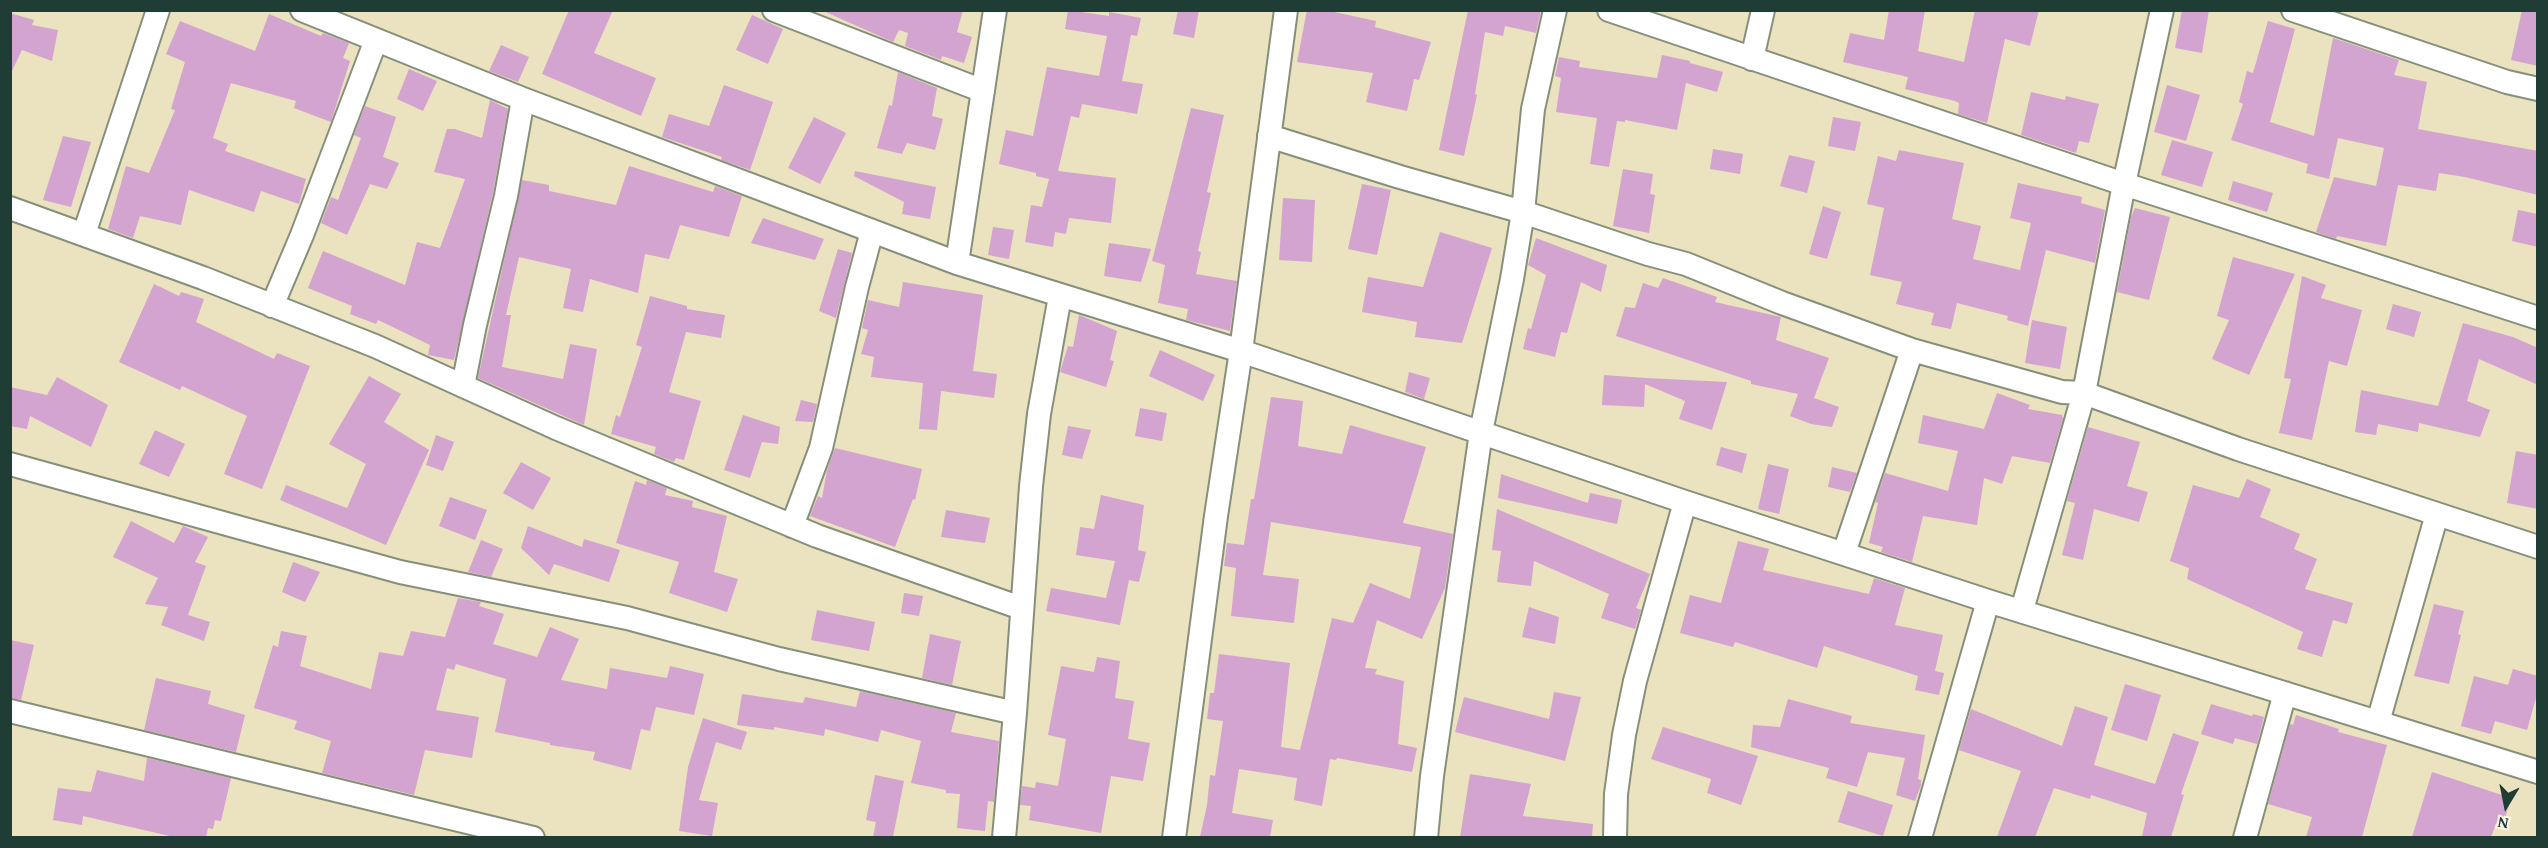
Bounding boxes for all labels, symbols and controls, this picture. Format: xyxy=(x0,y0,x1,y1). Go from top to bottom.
north arrow xyxy=(2476,776,2536,836)
text: N xyxy=(2496,811,2510,836)

